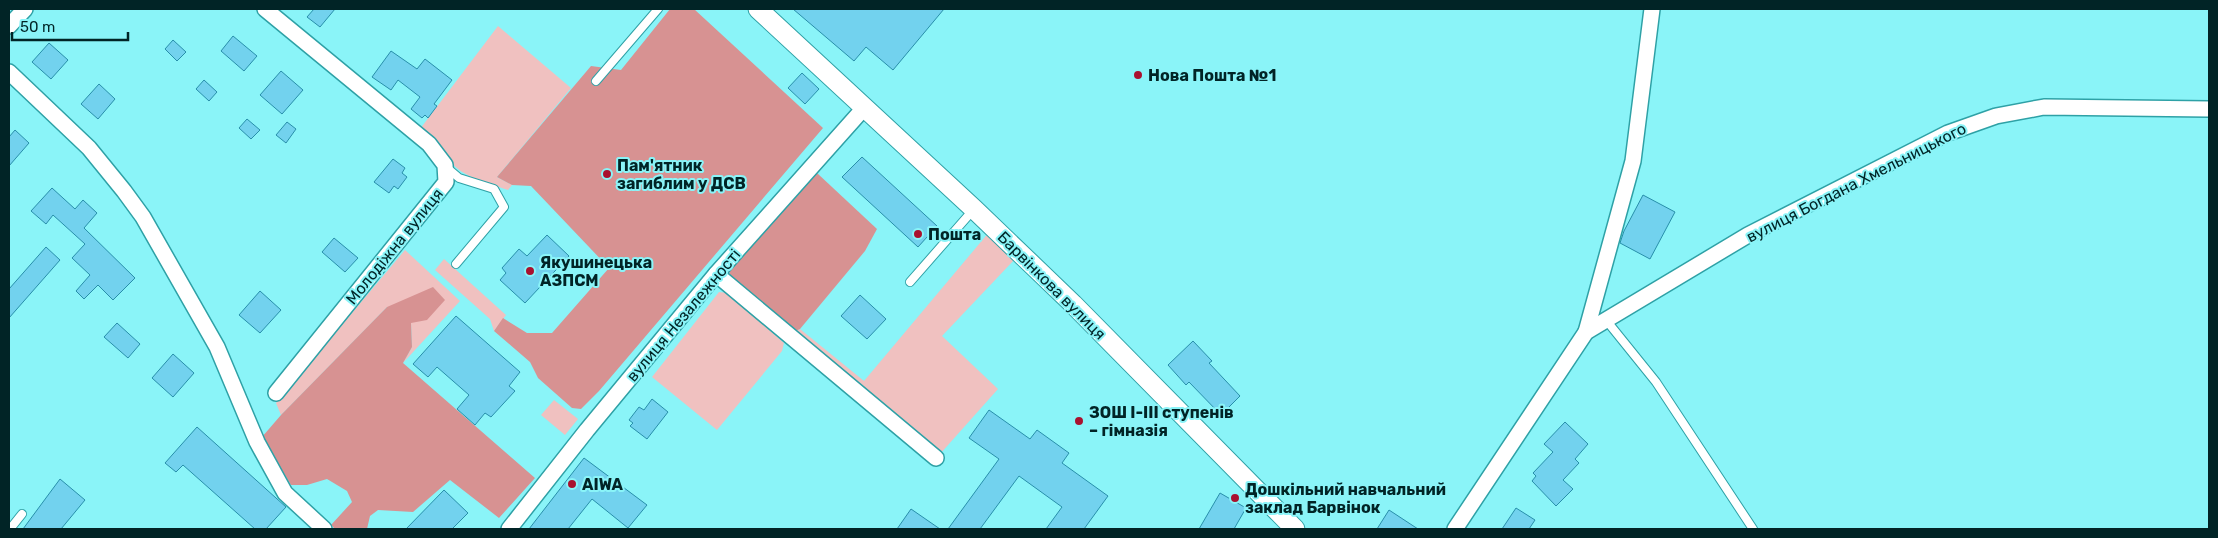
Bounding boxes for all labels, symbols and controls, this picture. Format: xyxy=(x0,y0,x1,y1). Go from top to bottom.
scale bar xyxy=(12,10,129,42)
text: 50 m xyxy=(20,18,55,36)
place label: Нова Пошта №1 xyxy=(1148,66,1276,85)
marker: Нова Пошта №1 xyxy=(1132,69,1144,81)
street label: вулиця Богдана Хмельницького xyxy=(1743,119,1969,246)
place label: Пам'ятник загиблим у ДСВ xyxy=(617,156,746,193)
marker: Пам'ятник загиблим у ДСВ xyxy=(601,168,613,180)
street label: Молодіжна вулиця xyxy=(342,184,447,308)
place label: Пошта xyxy=(928,225,981,244)
street label: Барвінкова вулиця xyxy=(994,227,1110,343)
marker: Пошта xyxy=(912,228,924,240)
street label: вулиця Незалежності xyxy=(622,245,744,385)
place label: Якушинецька АЗПСМ xyxy=(540,253,652,290)
marker: Якушинецька АЗПСМ xyxy=(524,265,536,277)
place label: ЗОШ І-ІІІ ступенів – гімназія xyxy=(1089,403,1234,440)
marker: ЗОШ І-ІІІ ступенів – гімназія xyxy=(1073,415,1085,427)
place label: AIWA xyxy=(582,475,623,494)
marker: AIWA xyxy=(566,478,578,490)
place label: Дошкільний навчальний заклад Барвінок xyxy=(1245,480,1446,517)
marker: Дошкільний навчальний заклад Барвінок xyxy=(1229,492,1241,504)

